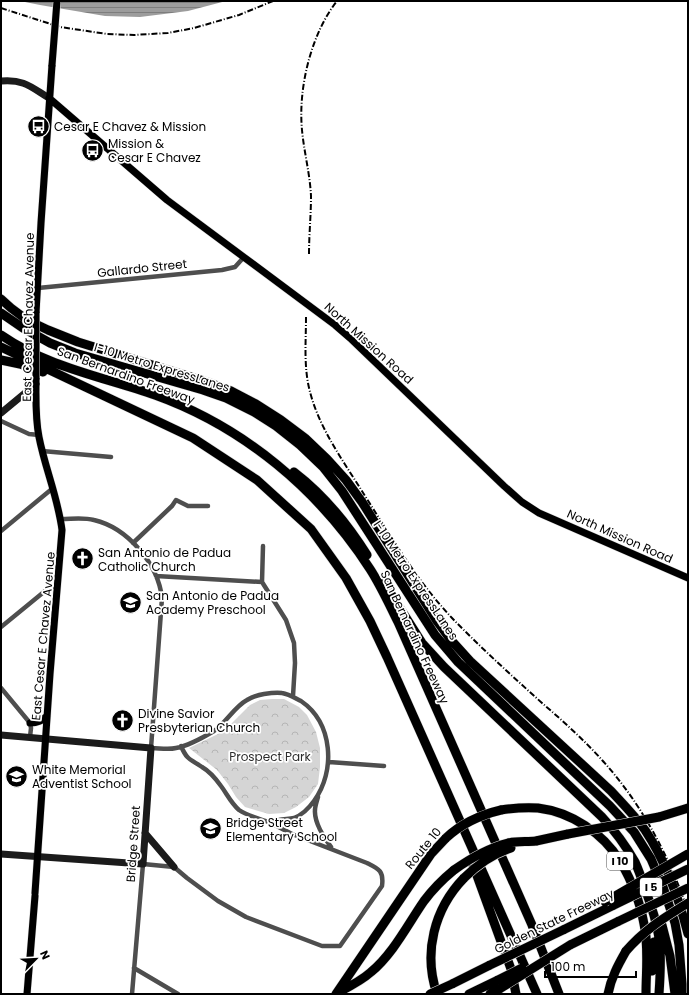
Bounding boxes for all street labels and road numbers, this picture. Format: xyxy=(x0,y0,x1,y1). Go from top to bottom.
street label: East Cesar E Chavez Avenue xyxy=(18,232,38,402)
street label: Gallardo Street xyxy=(96,255,188,281)
street label: North Mission Road xyxy=(321,298,417,388)
street label: I-10 Metro ExpressLanes xyxy=(92,338,232,396)
street label: San Bernardino Freeway xyxy=(55,342,197,408)
street label: North Mission Road xyxy=(564,505,676,567)
street label: I-10 Metro ExpressLanes xyxy=(370,517,462,643)
street label: East Cesar E Chavez Avenue xyxy=(27,551,59,721)
street label: San Bernardino Freeway xyxy=(377,568,454,707)
street label: Bridge Street xyxy=(122,805,144,883)
street label: Route 10 xyxy=(401,824,445,872)
road number: I 10 xyxy=(607,852,633,870)
road number: I 5 xyxy=(640,878,662,896)
street label: Golden State Freeway xyxy=(491,885,617,957)

